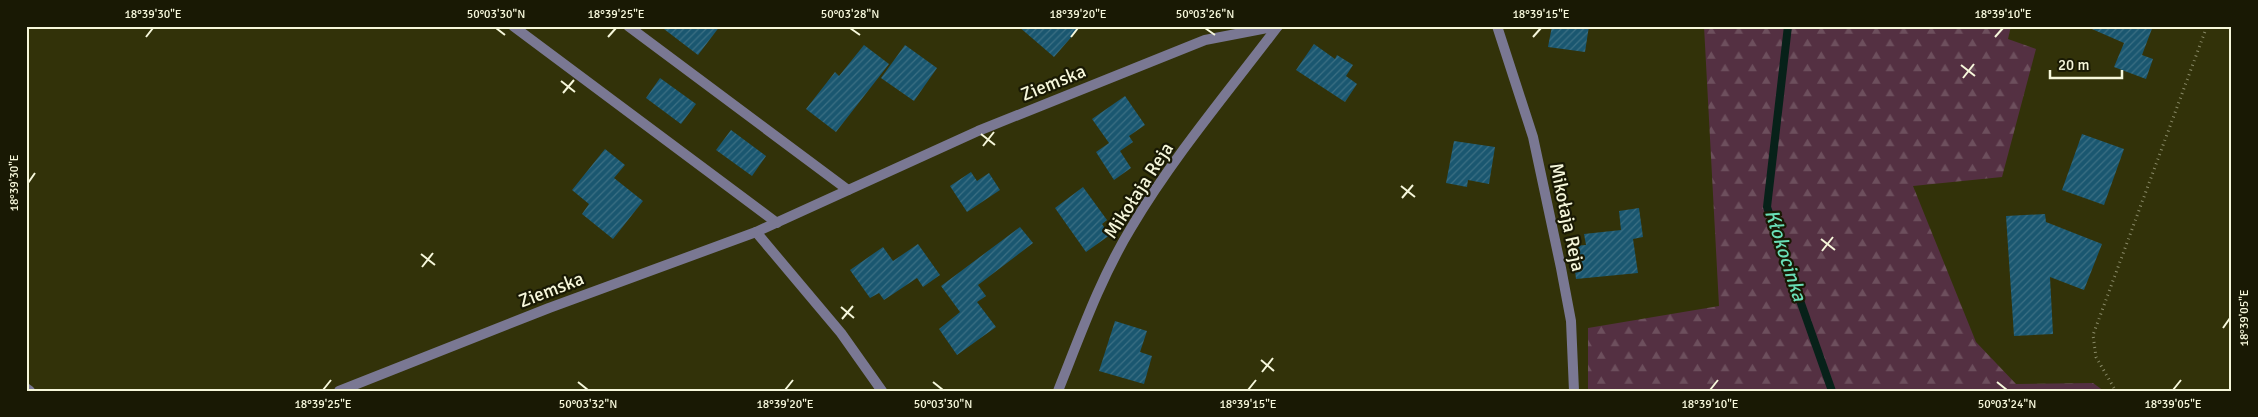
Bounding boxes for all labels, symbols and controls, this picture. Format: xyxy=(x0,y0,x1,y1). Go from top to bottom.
text: 18°39'30"E xyxy=(124,7,182,22)
text: 50°03'30"N xyxy=(467,7,525,22)
text: 18°39'25"E xyxy=(587,7,645,22)
text: 50°03'28"N xyxy=(821,7,879,22)
text: 18°39'20"E xyxy=(1049,7,1107,22)
text: 50°03'26"N xyxy=(1176,7,1234,22)
text: 18°39'15"E xyxy=(1512,7,1570,22)
text: 18°39'10"E xyxy=(1974,7,2032,22)
scale bar xyxy=(2050,48,2123,80)
text: 20 m xyxy=(2058,56,2089,74)
street label: Ziemska xyxy=(1017,59,1089,107)
street label: Mikołaja Reja xyxy=(1099,138,1179,243)
text: 18°39'30"E xyxy=(7,154,22,212)
street label: Mikołaja Reja xyxy=(1544,161,1590,274)
water label: Kłokocinka xyxy=(1759,206,1812,305)
street label: Ziemska xyxy=(515,267,587,313)
text: 18°39'05"E xyxy=(2237,289,2252,347)
text: 18°39'25"E xyxy=(294,397,352,412)
text: 50°03'32"N xyxy=(559,397,617,412)
text: 18°39'20"E xyxy=(756,397,814,412)
text: 50°03'30"N xyxy=(914,397,972,412)
text: 18°39'15"E xyxy=(1219,397,1277,412)
text: 18°39'10"E xyxy=(1681,397,1739,412)
text: 50°03'24"N xyxy=(1978,397,2036,412)
text: 18°39'05"E xyxy=(2144,397,2202,412)

